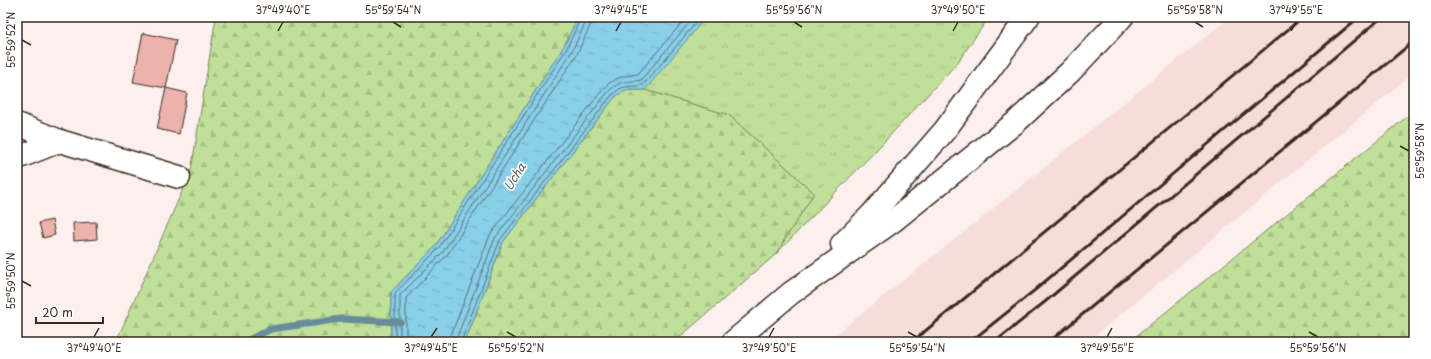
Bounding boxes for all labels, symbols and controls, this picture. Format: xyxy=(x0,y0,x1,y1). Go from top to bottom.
text: 37°49'40"E xyxy=(256,2,310,17)
text: 55°59'54"N xyxy=(365,2,421,17)
text: 37°49'45"E xyxy=(594,2,648,17)
text: 55°59'56"N xyxy=(766,2,823,17)
text: 37°49'50"E xyxy=(931,2,985,17)
text: 55°59'58"N xyxy=(1167,2,1223,17)
text: 37°49'55"E xyxy=(1269,2,1323,17)
text: 55°59'52"N xyxy=(3,12,18,68)
text: 55°59'58"N xyxy=(1412,123,1427,179)
water label: Ucha xyxy=(499,159,530,194)
text: 55°59'50"N xyxy=(3,252,18,310)
scale bar xyxy=(36,299,103,325)
text: 20 m xyxy=(42,303,73,321)
text: 37°49'40"E xyxy=(67,340,121,355)
text: 37°49'45"E xyxy=(404,340,458,355)
text: 55°59'52"N xyxy=(488,340,544,355)
text: 37°49'50"E xyxy=(742,340,796,355)
text: 55°59'54"N xyxy=(889,340,945,355)
text: 37°49'55"E xyxy=(1080,340,1134,355)
text: 55°59'56"N xyxy=(1290,340,1347,355)

